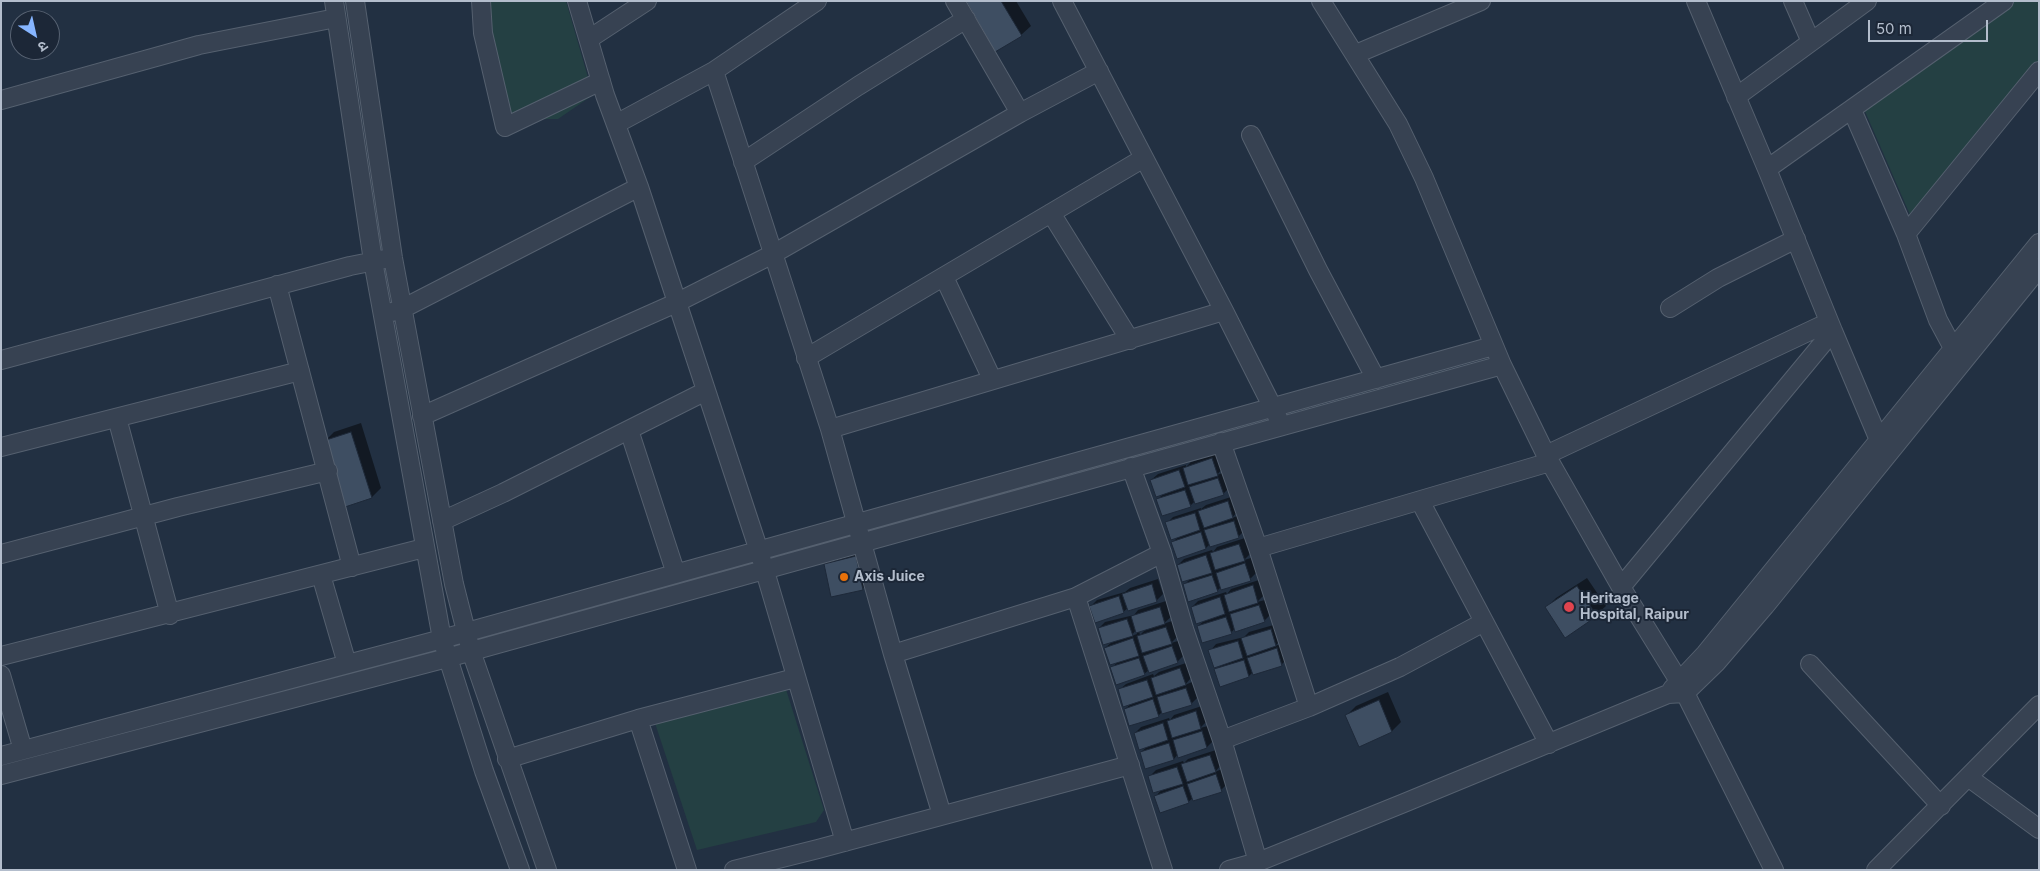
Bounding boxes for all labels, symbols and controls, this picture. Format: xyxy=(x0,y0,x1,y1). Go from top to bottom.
north arrow xyxy=(10,10,60,60)
scale bar xyxy=(1870,10,1990,42)
text: 50 m xyxy=(1876,19,1912,38)
text: उ xyxy=(35,38,52,56)
place label: Axis Juice xyxy=(854,569,925,585)
marker: Axis Juice xyxy=(838,571,850,583)
place label: Heritage Hospital, Raipur xyxy=(1580,591,1689,624)
marker: Heritage Hospital, Raipur xyxy=(1562,600,1576,614)

